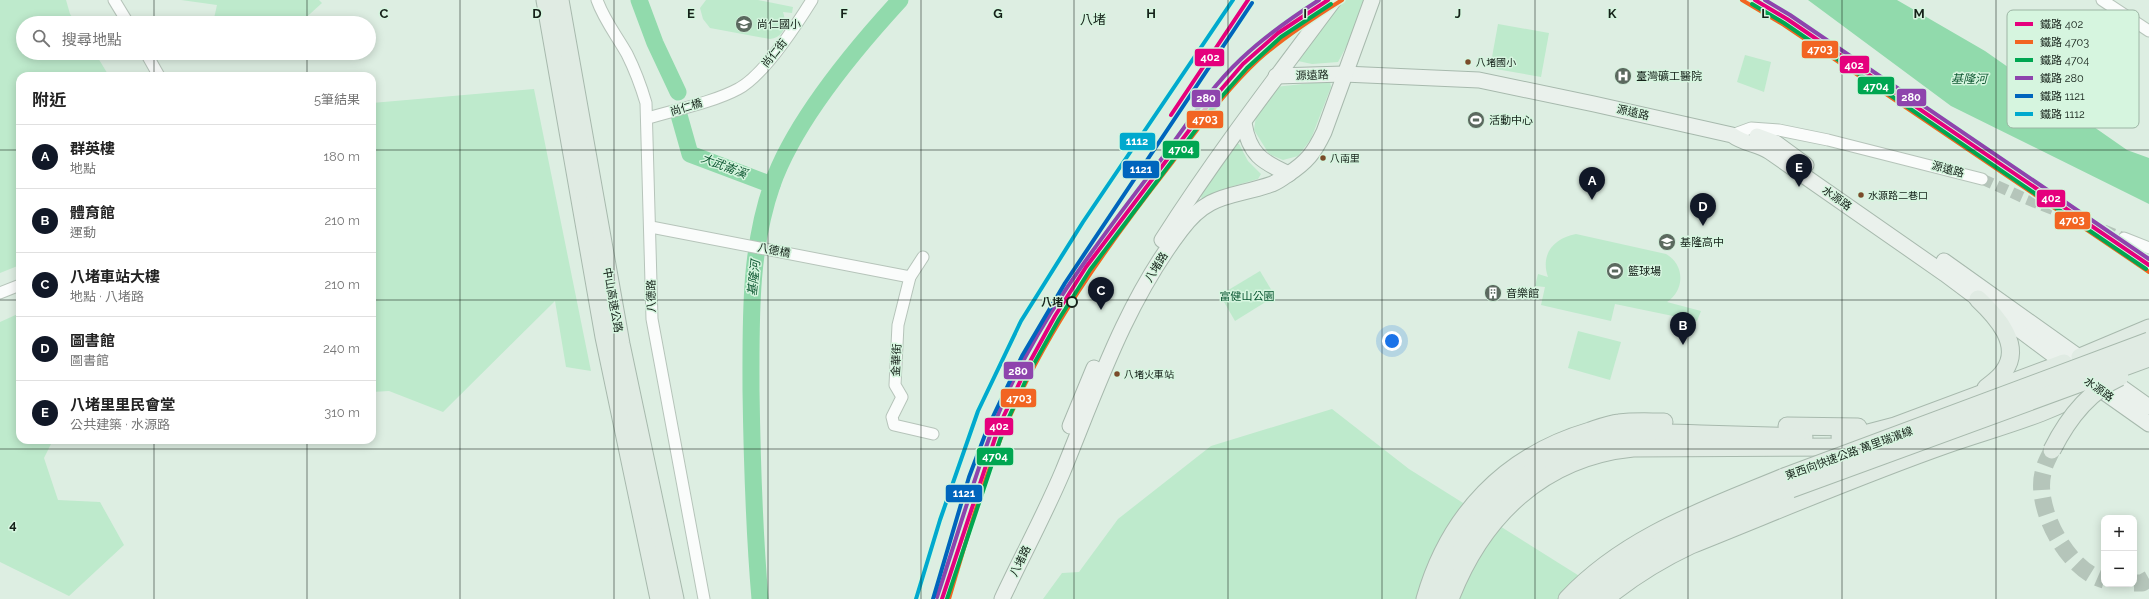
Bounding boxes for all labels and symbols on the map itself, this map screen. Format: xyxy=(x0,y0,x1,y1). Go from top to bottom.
text: C xyxy=(380,6,389,21)
text: D xyxy=(532,6,542,21)
text: E xyxy=(687,6,695,21)
text: F xyxy=(840,6,848,21)
text: G xyxy=(993,6,1003,21)
text: H xyxy=(1146,6,1156,21)
text: I xyxy=(1303,6,1307,21)
text: J xyxy=(1455,6,1461,21)
text: K xyxy=(1608,6,1617,21)
text: L xyxy=(1761,6,1769,21)
text: M xyxy=(1913,6,1925,21)
legend xyxy=(2007,10,2139,128)
district label: 八堵 xyxy=(1080,12,1106,27)
school or university icon: 尚仁國小 xyxy=(734,14,754,34)
place label: 尚仁國小 xyxy=(757,18,801,31)
text: 鐵路 402 xyxy=(2040,18,2084,31)
street label: 尚仁街 xyxy=(759,36,790,70)
text: 鐵路 4703 xyxy=(2040,36,2089,49)
line badge: 4703 xyxy=(1801,40,1839,59)
text: 4703 xyxy=(1807,43,1833,56)
line badge: 402 xyxy=(1194,48,1225,67)
text: 402 xyxy=(1200,51,1220,64)
text: 鐵路 4704 xyxy=(2040,54,2089,67)
line badge: 402 xyxy=(1839,55,1870,74)
marker: 八堵國小 xyxy=(1463,57,1473,67)
place label: 八堵國小 xyxy=(1476,57,1516,68)
text: 402 xyxy=(1844,59,1864,72)
hospital icon: 臺灣礦工醫院 xyxy=(1613,66,1633,86)
street label: 源遠路 xyxy=(1295,68,1329,83)
place label: 臺灣礦工醫院 xyxy=(1636,70,1702,83)
water label: 基隆河 xyxy=(1951,72,1989,86)
text: 鐵路 280 xyxy=(2040,72,2084,85)
line badge: 4704 xyxy=(1857,76,1895,95)
text: 4704 xyxy=(1863,80,1889,93)
line badge: 280 xyxy=(1896,88,1927,107)
line badge: 280 xyxy=(1191,89,1221,108)
text: 鐵路 1121 xyxy=(2040,90,2085,103)
text: 280 xyxy=(1901,91,1921,104)
text: 280 xyxy=(1196,92,1216,105)
street label: 尚仁橋 xyxy=(668,96,704,119)
street label: 源遠路 xyxy=(1615,102,1650,123)
text: 鐵路 1112 xyxy=(2040,108,2085,121)
line badge: 4703 xyxy=(1186,110,1224,129)
sports icon: 活動中心 xyxy=(1466,110,1486,130)
text: 4703 xyxy=(1192,113,1218,126)
place label: 活動中心 xyxy=(1489,114,1533,127)
line badge: 1112 xyxy=(1119,132,1156,151)
text: 1112 xyxy=(1126,135,1148,148)
line badge: 4704 xyxy=(1162,140,1200,159)
text: 4704 xyxy=(1168,143,1194,156)
water label: 大武崙溪 xyxy=(699,151,751,182)
marker: 八南里 xyxy=(1318,153,1328,163)
place label: 八南里 xyxy=(1330,153,1360,164)
pin: E xyxy=(1786,154,1812,187)
street label: 源遠路 xyxy=(1930,159,1965,180)
line badge: 1121 xyxy=(1122,160,1160,179)
text: 1121 xyxy=(1130,163,1153,176)
pin: A xyxy=(1579,167,1605,200)
street label: 水源路 xyxy=(1819,184,1854,213)
line badge: 402 xyxy=(2036,189,2066,208)
marker: 水源路二巷口 xyxy=(1856,190,1866,200)
place label: 水源路二巷口 xyxy=(1868,190,1928,201)
text: 402 xyxy=(2041,192,2061,205)
pin: D xyxy=(1690,193,1716,226)
line badge: 4703 xyxy=(2054,211,2091,230)
text: 4703 xyxy=(2059,214,2085,227)
school or university icon: 基隆高中 xyxy=(1657,232,1677,252)
place label: 基隆高中 xyxy=(1680,236,1724,249)
street label: 八德橋 xyxy=(756,241,791,260)
street label: 八堵路 xyxy=(1142,250,1171,285)
water label: 基隆河 xyxy=(745,257,763,297)
sports icon: 籃球場 xyxy=(1605,261,1625,281)
place label: 籃球場 xyxy=(1628,265,1661,278)
street label: 中山高速公路 xyxy=(600,266,625,334)
pin: C xyxy=(1088,277,1114,310)
street label: 八德路 xyxy=(645,279,658,313)
building icon: 音樂館 xyxy=(1483,283,1503,303)
place label: 音樂館 xyxy=(1506,287,1539,300)
park label: 富健山公園 xyxy=(1220,290,1275,303)
place label: 八堵 xyxy=(1041,296,1063,309)
marker: 八堵 xyxy=(1066,296,1078,308)
pin: B xyxy=(1670,312,1696,345)
your location xyxy=(1382,331,1402,351)
street label: 金華街 xyxy=(889,343,904,377)
line badge: 280 xyxy=(1003,361,1034,380)
text: 280 xyxy=(1008,365,1028,378)
marker: 八堵火車站 xyxy=(1112,369,1122,379)
place label: 八堵火車站 xyxy=(1124,369,1174,380)
street label: 水源路 xyxy=(2081,375,2116,404)
line badge: 4703 xyxy=(1000,388,1037,408)
text: 4703 xyxy=(1006,392,1032,405)
line badge: 402 xyxy=(984,417,1014,436)
text: 402 xyxy=(989,420,1009,433)
street label: 東西向快速公路 萬里瑞濱線 xyxy=(1784,424,1915,483)
line badge: 4704 xyxy=(976,447,1014,466)
text: 4704 xyxy=(982,450,1008,463)
line badge: 1121 xyxy=(945,484,983,503)
text: 1121 xyxy=(953,487,976,500)
text: 4 xyxy=(9,517,17,532)
street label: 八堵路 xyxy=(1007,544,1034,579)

